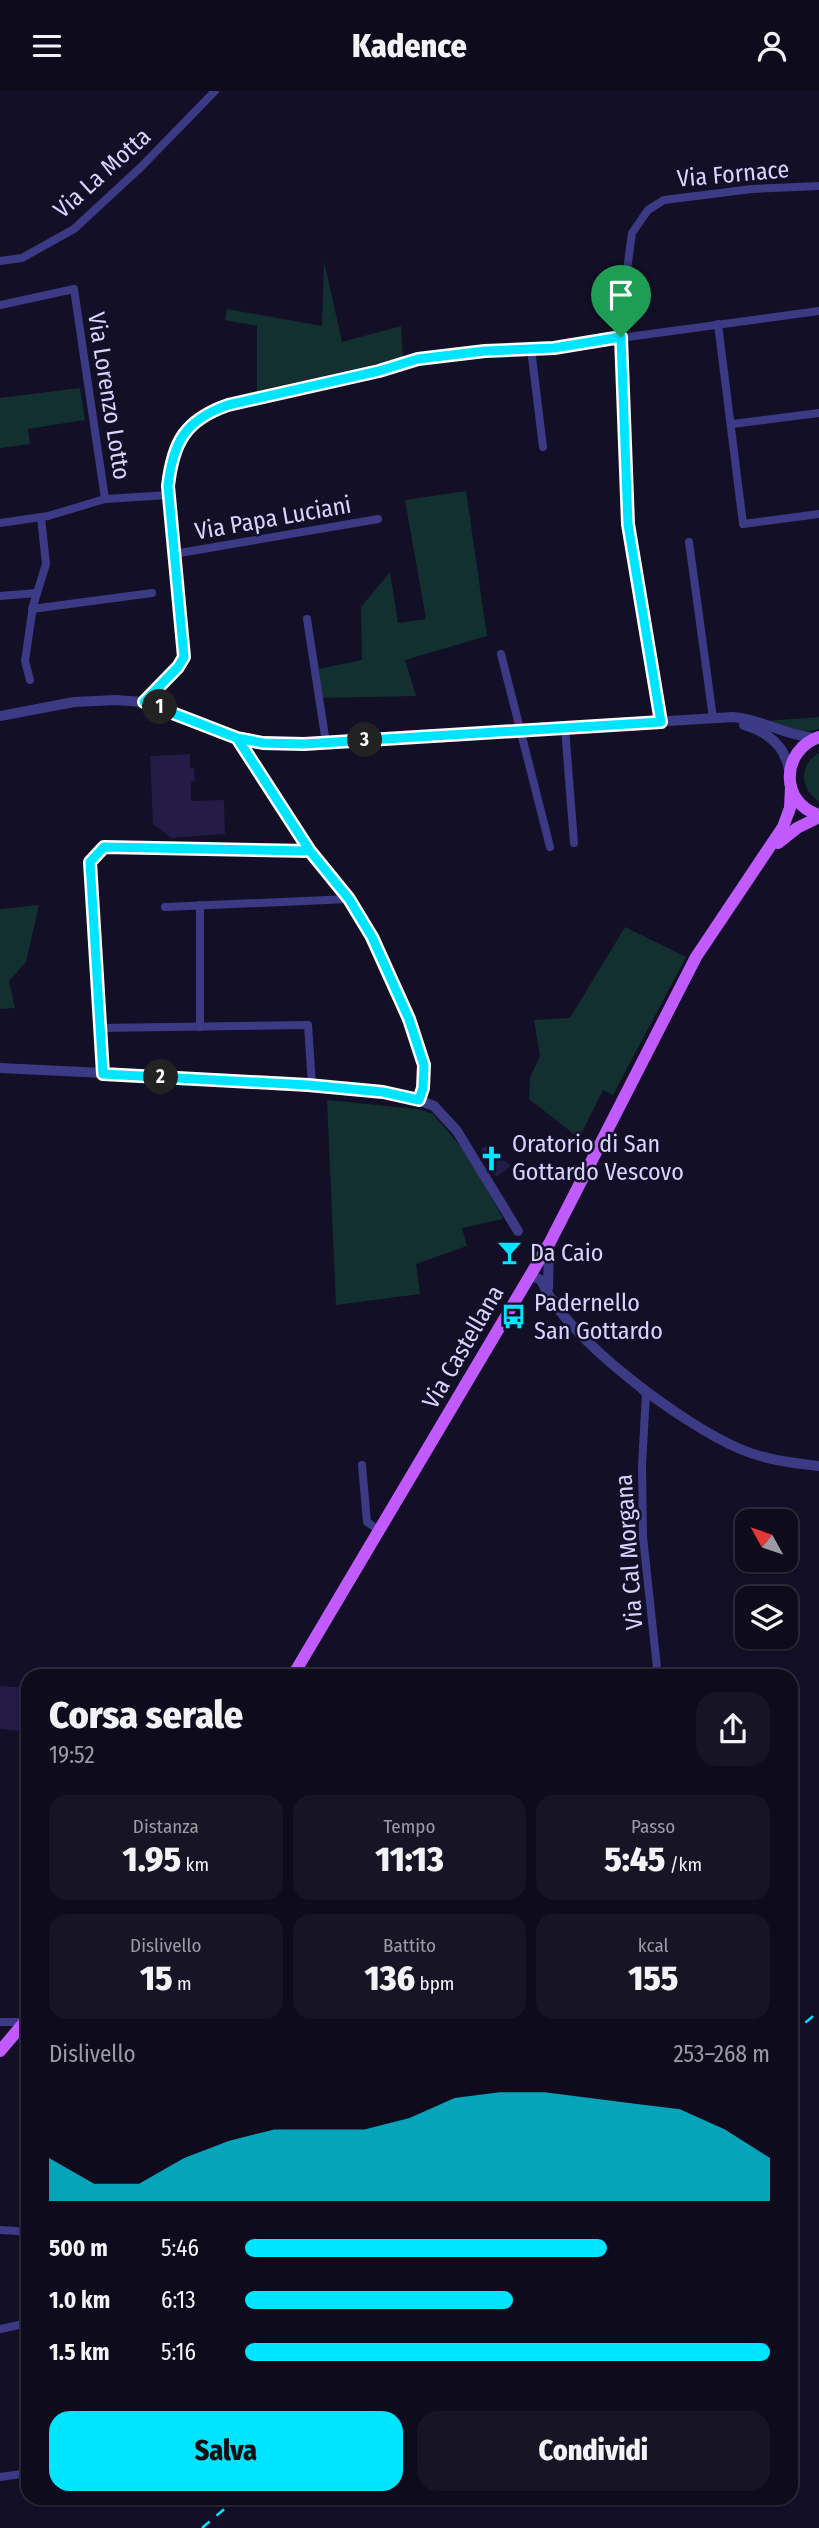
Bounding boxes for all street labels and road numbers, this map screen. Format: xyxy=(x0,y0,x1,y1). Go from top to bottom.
street label: Via La Motta xyxy=(48,122,156,224)
street label: Via Fornace xyxy=(676,155,790,193)
street label: Via Lorenzo Lotto xyxy=(82,310,136,482)
street label: Via Papa Luciani xyxy=(193,490,353,546)
street label: Via Castellana xyxy=(416,1280,510,1414)
street label: Via Cal Morgana xyxy=(610,1473,648,1631)

